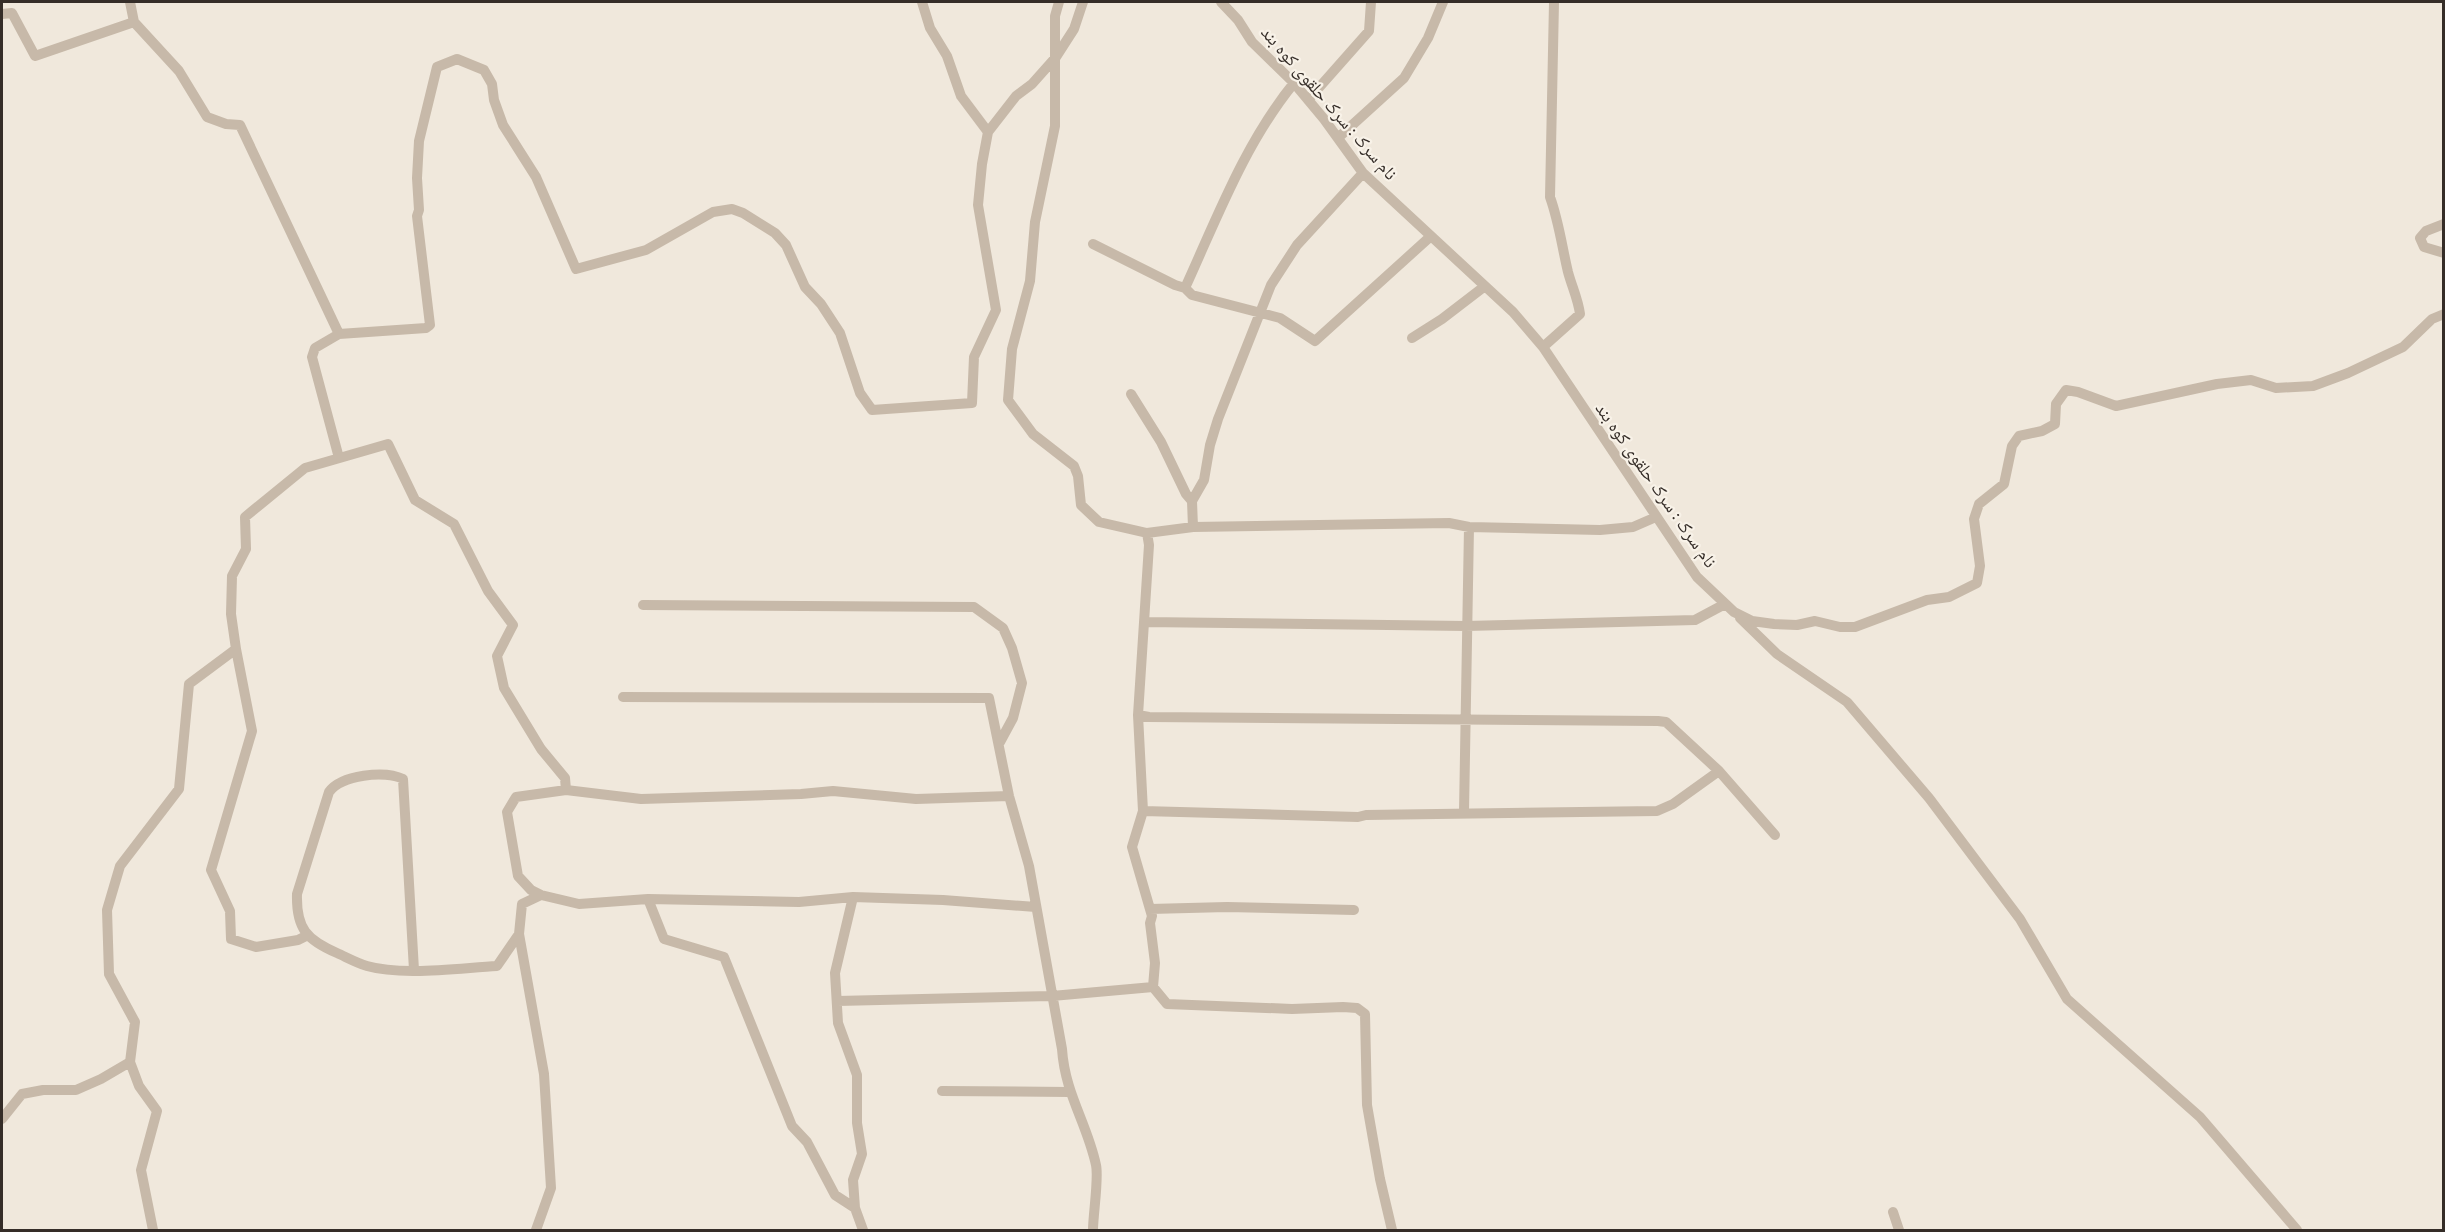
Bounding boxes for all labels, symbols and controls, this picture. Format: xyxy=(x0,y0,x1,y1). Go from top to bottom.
street label: نام سرک : سرک حلقوی کوه بند xyxy=(1255,22,1402,185)
street label: نام سرک : سرک حلقوی کوه بند xyxy=(1590,398,1721,572)

